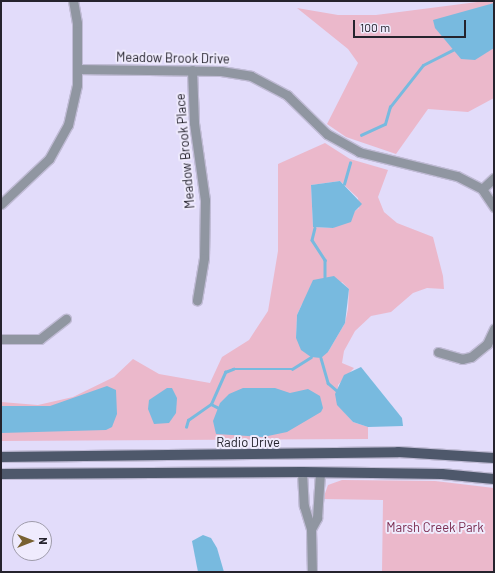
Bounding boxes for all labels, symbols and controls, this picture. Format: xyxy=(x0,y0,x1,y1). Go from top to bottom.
scale bar xyxy=(355,12,468,38)
text: 100 m xyxy=(360,20,390,34)
street label: Meadow Brook Drive xyxy=(116,49,230,67)
street label: Meadow Brook Place xyxy=(172,93,198,209)
street label: Radio Drive xyxy=(216,434,280,450)
park label: Marsh Creek Park xyxy=(386,519,484,535)
north arrow xyxy=(12,521,52,561)
text: N xyxy=(37,537,50,545)

